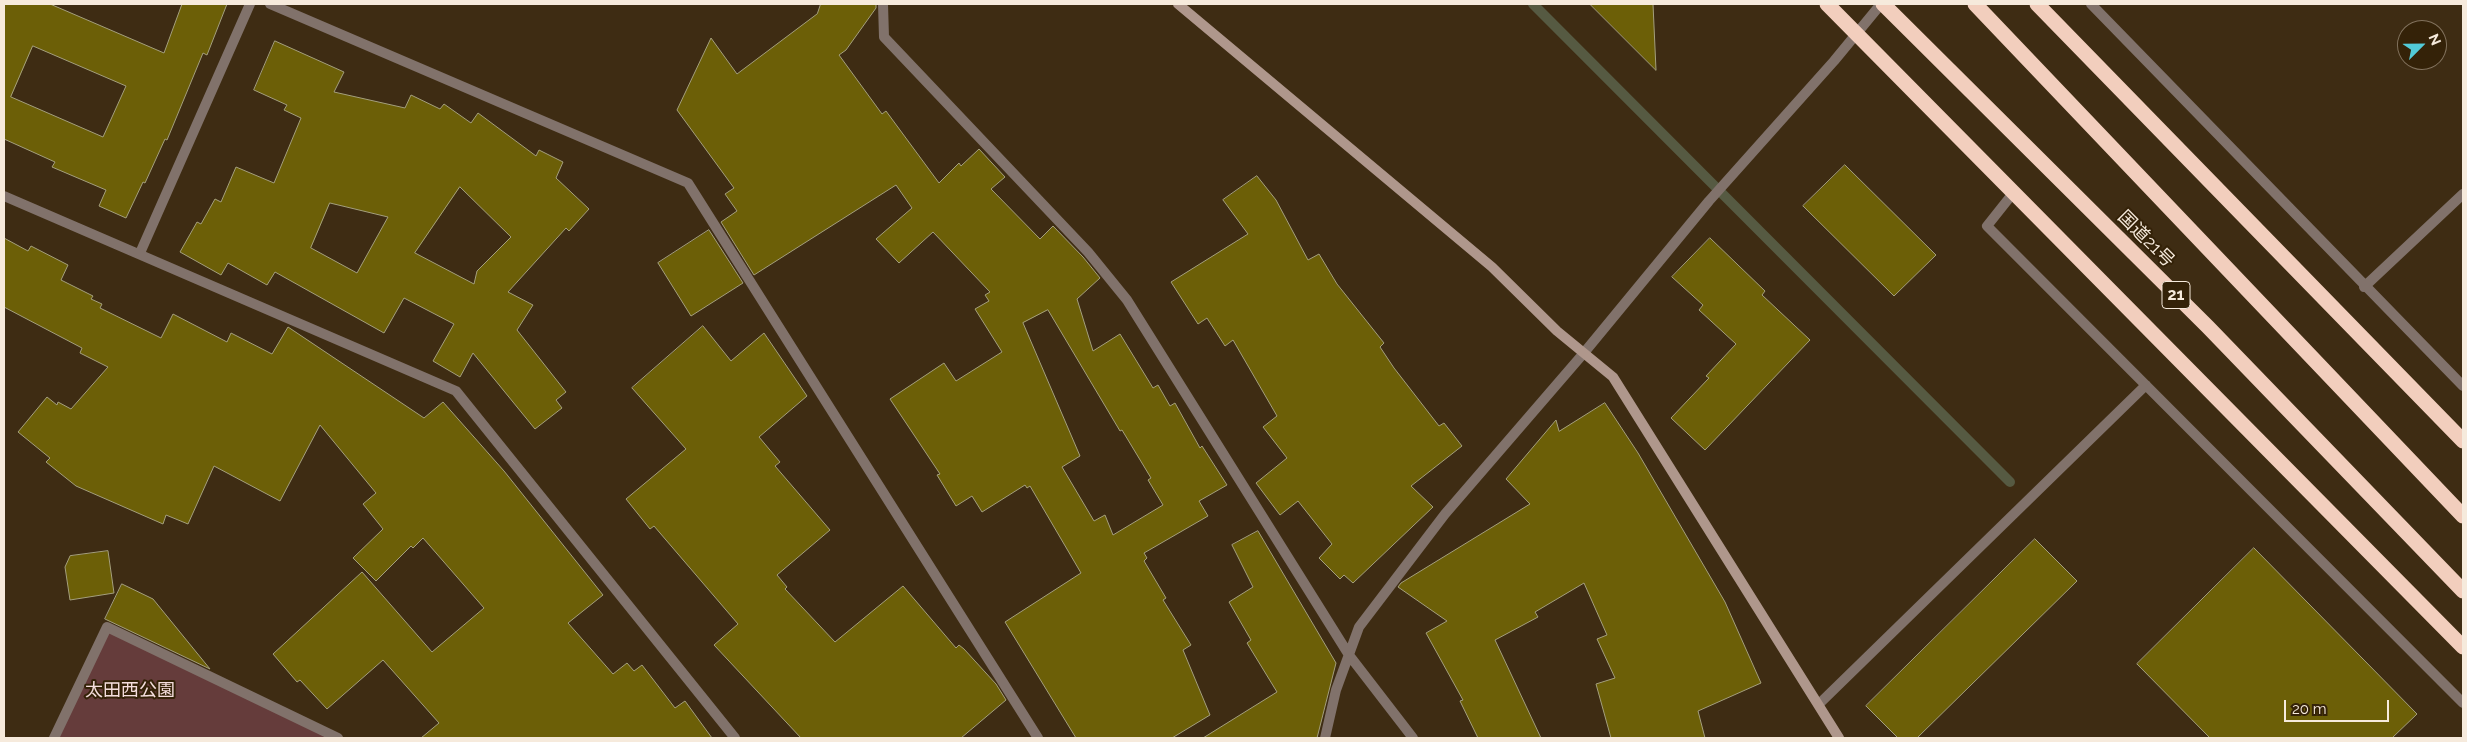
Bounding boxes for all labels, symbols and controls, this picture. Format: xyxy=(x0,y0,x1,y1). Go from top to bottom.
north arrow xyxy=(2397,20,2447,70)
text: N xyxy=(2425,31,2444,48)
street label: 国道21号 xyxy=(2113,206,2179,272)
road number: 21 xyxy=(2162,282,2190,308)
park label: 太田西公園 xyxy=(85,680,175,702)
scale bar xyxy=(2287,690,2392,722)
text: 20 m xyxy=(2292,700,2327,718)

